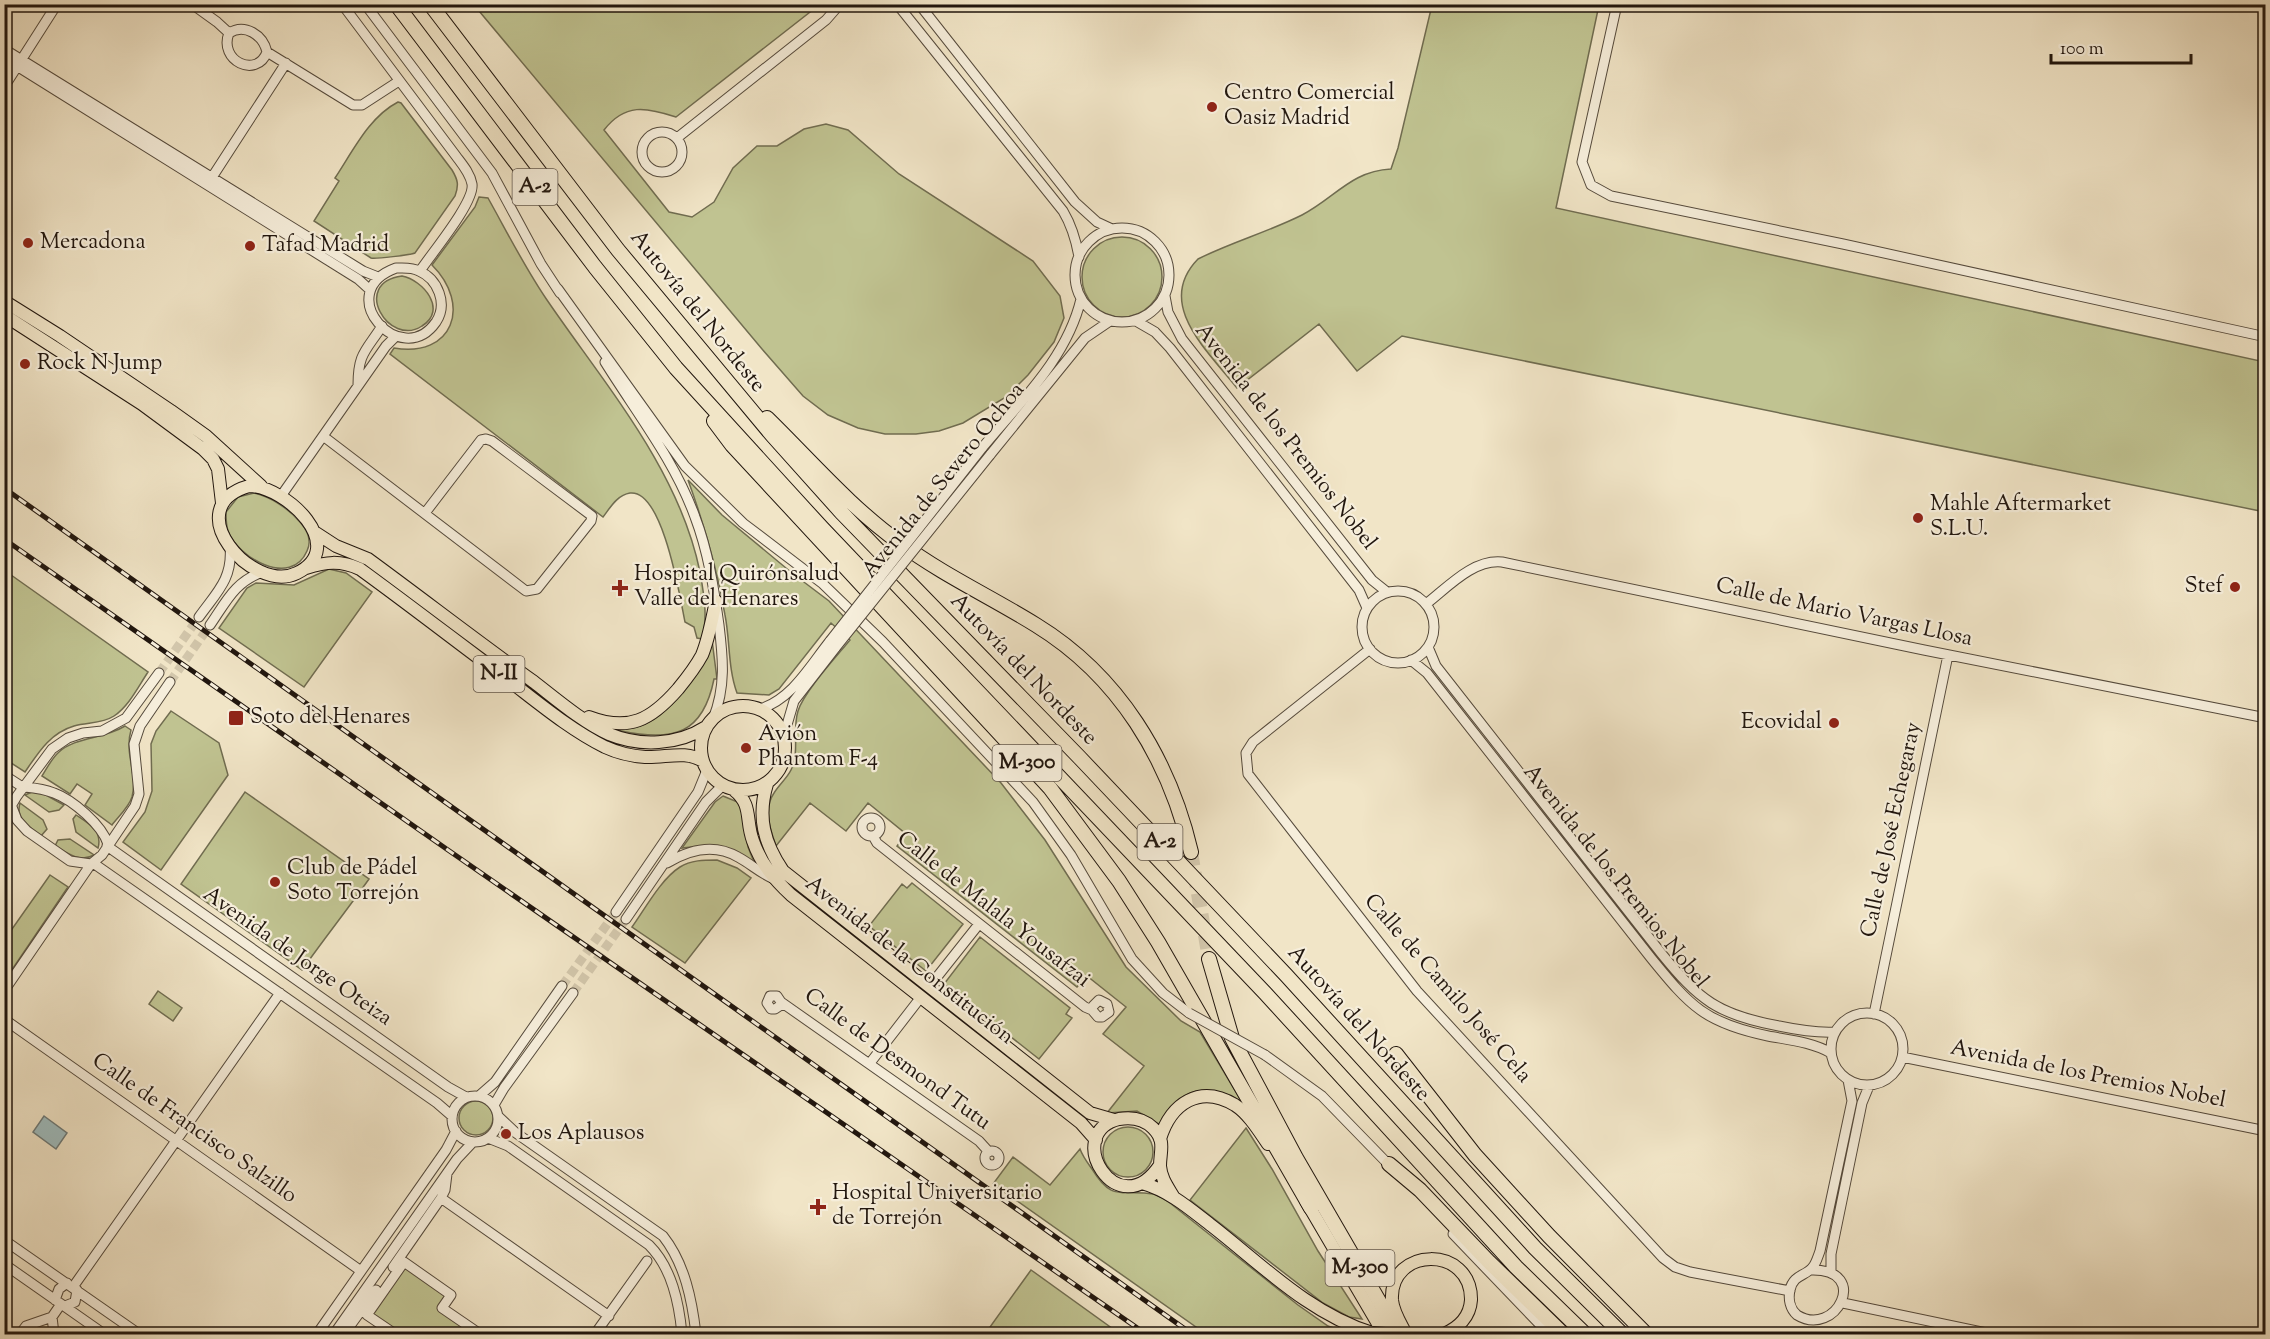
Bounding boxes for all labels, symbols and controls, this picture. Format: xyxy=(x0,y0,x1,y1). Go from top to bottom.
scale bar xyxy=(2051,27,2190,65)
text: 100 m xyxy=(2060,37,2104,63)
place label: Centro Comercial Oasiz Madrid xyxy=(1224,78,1395,135)
marker: Centro Comercial Oasiz Madrid xyxy=(1205,100,1219,114)
road number: A-2 xyxy=(512,169,558,205)
street label: Autovía del Nordeste xyxy=(621,224,773,400)
place label: Mercadona xyxy=(40,227,146,259)
place label: Tafad Madrid xyxy=(262,230,389,262)
marker: Mercadona xyxy=(21,236,35,250)
marker: Tafad Madrid xyxy=(243,239,257,253)
street label: Avenida de los Premios Nobel xyxy=(1186,317,1384,557)
place label: Rock N Jump xyxy=(37,348,162,380)
marker: Rock N Jump xyxy=(18,357,32,371)
street label: Avenida de Severo Ochoa xyxy=(855,376,1033,586)
place label: Mahle Aftermarket S.L.U. xyxy=(1930,489,2111,546)
marker: Mahle Aftermarket S.L.U. xyxy=(1911,511,1925,525)
place label: Hospital Quirónsalud Valle del Henares xyxy=(634,559,839,616)
street label: Calle de Mario Vargas Llosa xyxy=(1713,570,1975,656)
place label: Stef xyxy=(2185,571,2224,603)
marker: Hospital Quirónsalud Valle del Henares xyxy=(611,579,629,597)
marker: Stef xyxy=(2228,580,2242,594)
street label: Autovía del Nordeste xyxy=(942,587,1104,753)
road number: N-II xyxy=(474,656,524,692)
place label: Soto del Henares xyxy=(250,702,410,734)
place label: Ecovidal xyxy=(1741,707,1822,739)
marker: Soto del Henares xyxy=(227,709,245,727)
marker: Ecovidal xyxy=(1827,716,1841,730)
place label: Avión Phantom F-4 xyxy=(758,719,878,776)
street label: Calle de José Echegaray xyxy=(1854,719,1930,941)
marker: Avión Phantom F-4 xyxy=(739,741,753,755)
road number: M-300 xyxy=(992,745,1062,781)
street label: Avenida de los Premios Nobel xyxy=(1514,758,1716,996)
street label: Calle de Malala Yousafzai xyxy=(889,824,1097,996)
road number: A-2 xyxy=(1138,824,1182,860)
place label: Club de Pádel Soto Torrejón xyxy=(287,853,420,910)
street label: Avenida de la Constitución xyxy=(797,869,1021,1053)
marker: Club de Pádel Soto Torrejón xyxy=(268,875,282,889)
street label: Avenida de Jorge Oteiza xyxy=(196,879,398,1035)
street label: Calle de Camilo José Cela xyxy=(1356,887,1538,1091)
street label: Autovía del Nordeste xyxy=(1279,939,1437,1109)
street label: Calle de Desmond Tutu xyxy=(797,981,997,1139)
street label: Avenida de los Premios Nobel xyxy=(1947,1033,2229,1117)
street label: Calle de Francisco Salzillo xyxy=(85,1046,303,1212)
place label: Los Aplausos xyxy=(518,1118,644,1150)
marker: Los Aplausos xyxy=(499,1127,513,1141)
place label: Hospital Universitario de Torrejón xyxy=(832,1178,1042,1235)
marker: Hospital Universitario de Torrejón xyxy=(809,1198,827,1216)
road number: M-300 xyxy=(1326,1250,1394,1286)

